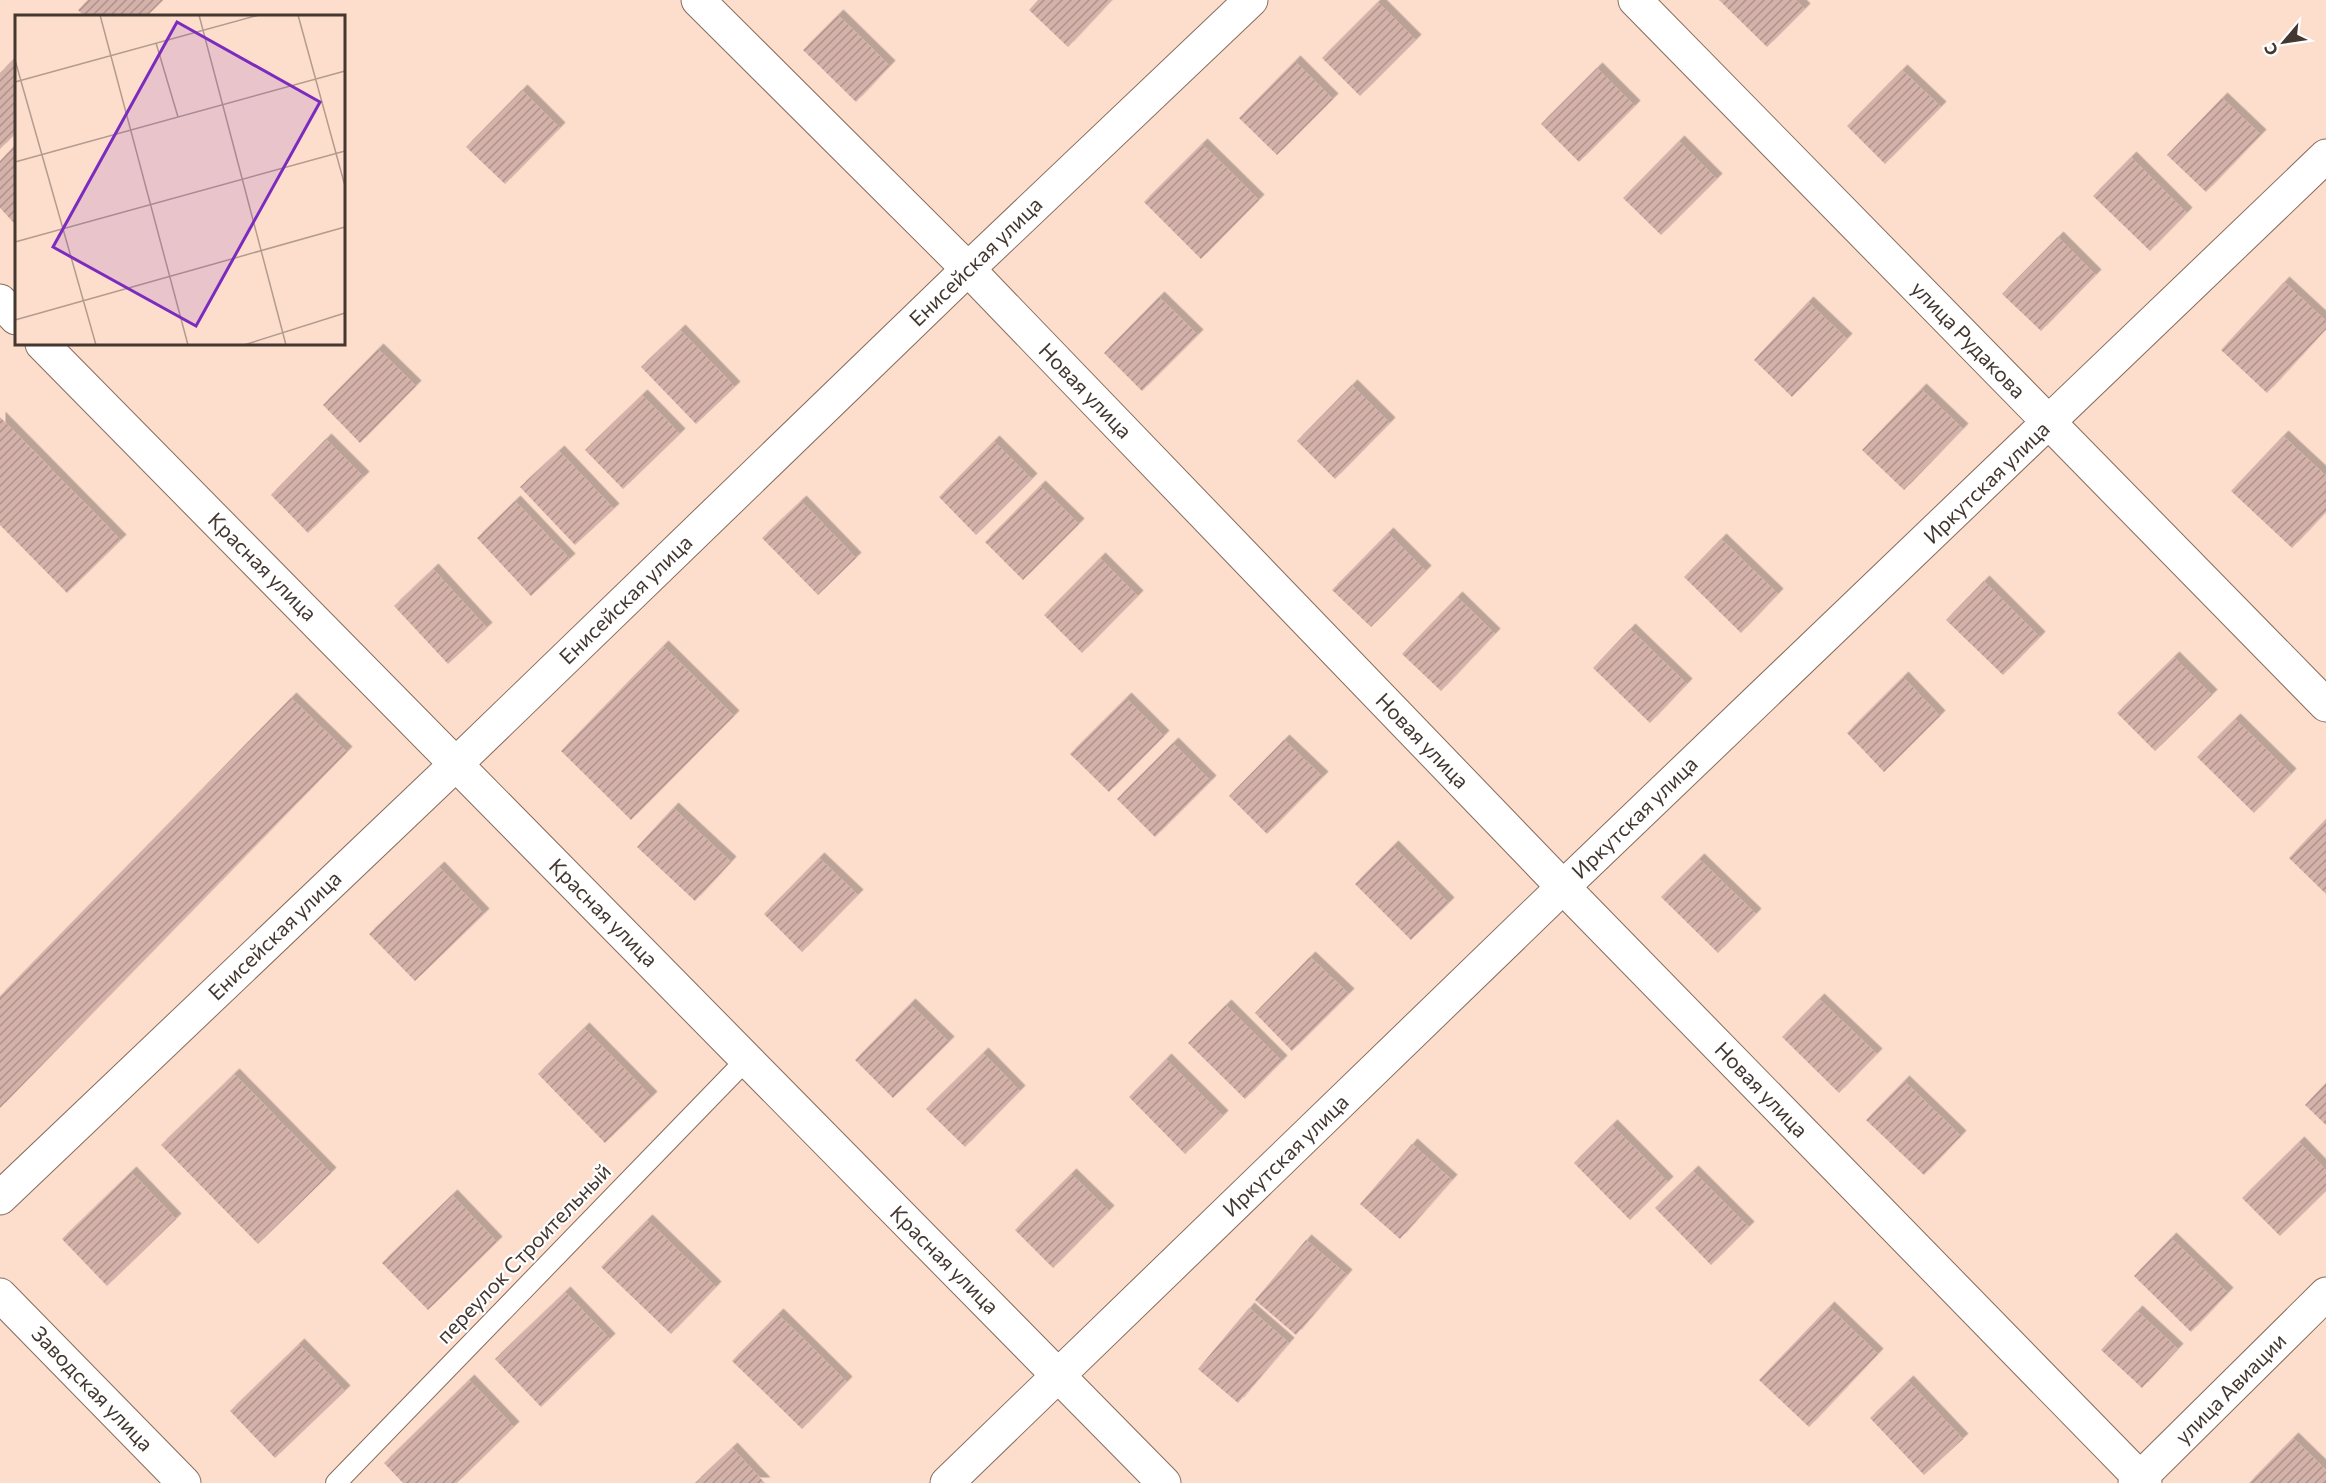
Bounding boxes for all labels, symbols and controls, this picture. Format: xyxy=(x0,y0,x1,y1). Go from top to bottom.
north arrow xyxy=(2254,12,2314,72)
inset map xyxy=(15,15,345,345)
text: С xyxy=(2259,40,2281,59)
street label: Енисейская улица xyxy=(903,191,1047,331)
street label: улица Рудакова xyxy=(1907,275,2031,403)
street label: Новая улица xyxy=(1034,337,1138,443)
street label: Иркутская улица xyxy=(1918,416,2054,548)
street label: Красная улица xyxy=(204,507,322,625)
street label: Енисейская улица xyxy=(553,529,697,669)
street label: Новая улица xyxy=(1371,687,1475,793)
street label: Иркутская улица xyxy=(1566,751,1702,883)
street label: Красная улица xyxy=(545,853,663,971)
street label: Енисейская улица xyxy=(202,865,346,1005)
street label: Новая улица xyxy=(1710,1036,1814,1142)
street label: Иркутская улица xyxy=(1217,1089,1353,1221)
street label: переулок Строительный xyxy=(431,1158,615,1348)
street label: Красная улица xyxy=(886,1200,1004,1318)
street label: Заводская улица xyxy=(27,1320,159,1456)
street label: улица Авиации xyxy=(2169,1327,2291,1449)

